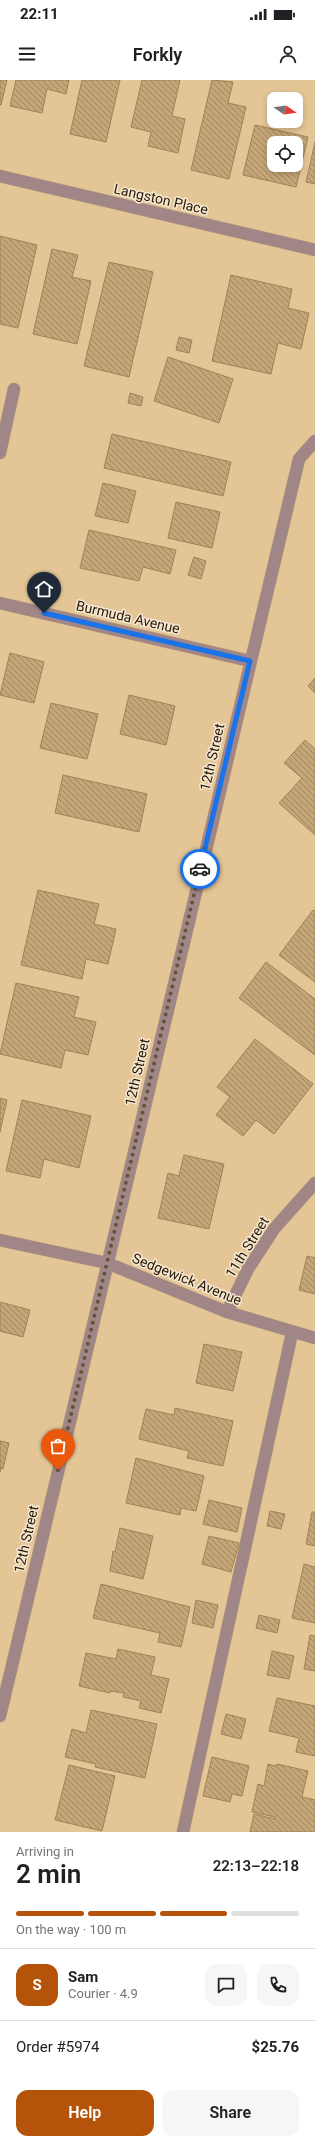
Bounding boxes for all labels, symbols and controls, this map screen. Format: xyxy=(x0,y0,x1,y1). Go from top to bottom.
text: 22:11 xyxy=(20,5,59,23)
icon: menu xyxy=(16,43,38,65)
icon: person xyxy=(277,43,299,65)
text: Forkly xyxy=(133,44,182,65)
north arrow xyxy=(267,92,303,128)
map controls xyxy=(267,92,303,172)
button: locate xyxy=(267,136,303,172)
street label: Langston Place xyxy=(112,180,210,218)
pin xyxy=(27,572,61,613)
icon: home xyxy=(33,578,55,600)
street label: Burmuda Avenue xyxy=(75,597,181,637)
street label: 12th Street xyxy=(197,721,228,792)
courier xyxy=(180,849,220,889)
icon: car xyxy=(189,858,211,880)
street label: 12th Street xyxy=(122,1036,153,1107)
street label: 11th Street xyxy=(222,1213,272,1280)
street label: Sedgewick Avenue xyxy=(130,1250,244,1308)
pin xyxy=(41,1429,75,1470)
icon: bag xyxy=(47,1435,69,1457)
street label: 12th Street xyxy=(11,1503,42,1574)
text: Arriving in xyxy=(16,1844,74,1859)
text: 22:13–22:18 xyxy=(213,1857,299,1875)
text: 2 min xyxy=(16,1859,81,1889)
text: On the way · 100 m xyxy=(16,1922,126,1937)
button: chat xyxy=(205,1964,247,2006)
button: phone xyxy=(257,1964,299,2006)
text: Sam xyxy=(68,1968,98,1986)
text: S xyxy=(32,1976,42,1994)
text: Courier · 4.9 xyxy=(68,1986,138,2001)
text: Order #5974 xyxy=(16,2038,99,2056)
text: $25.76 xyxy=(252,2038,299,2056)
button: Help xyxy=(16,2090,154,2136)
button: Share xyxy=(162,2090,299,2136)

